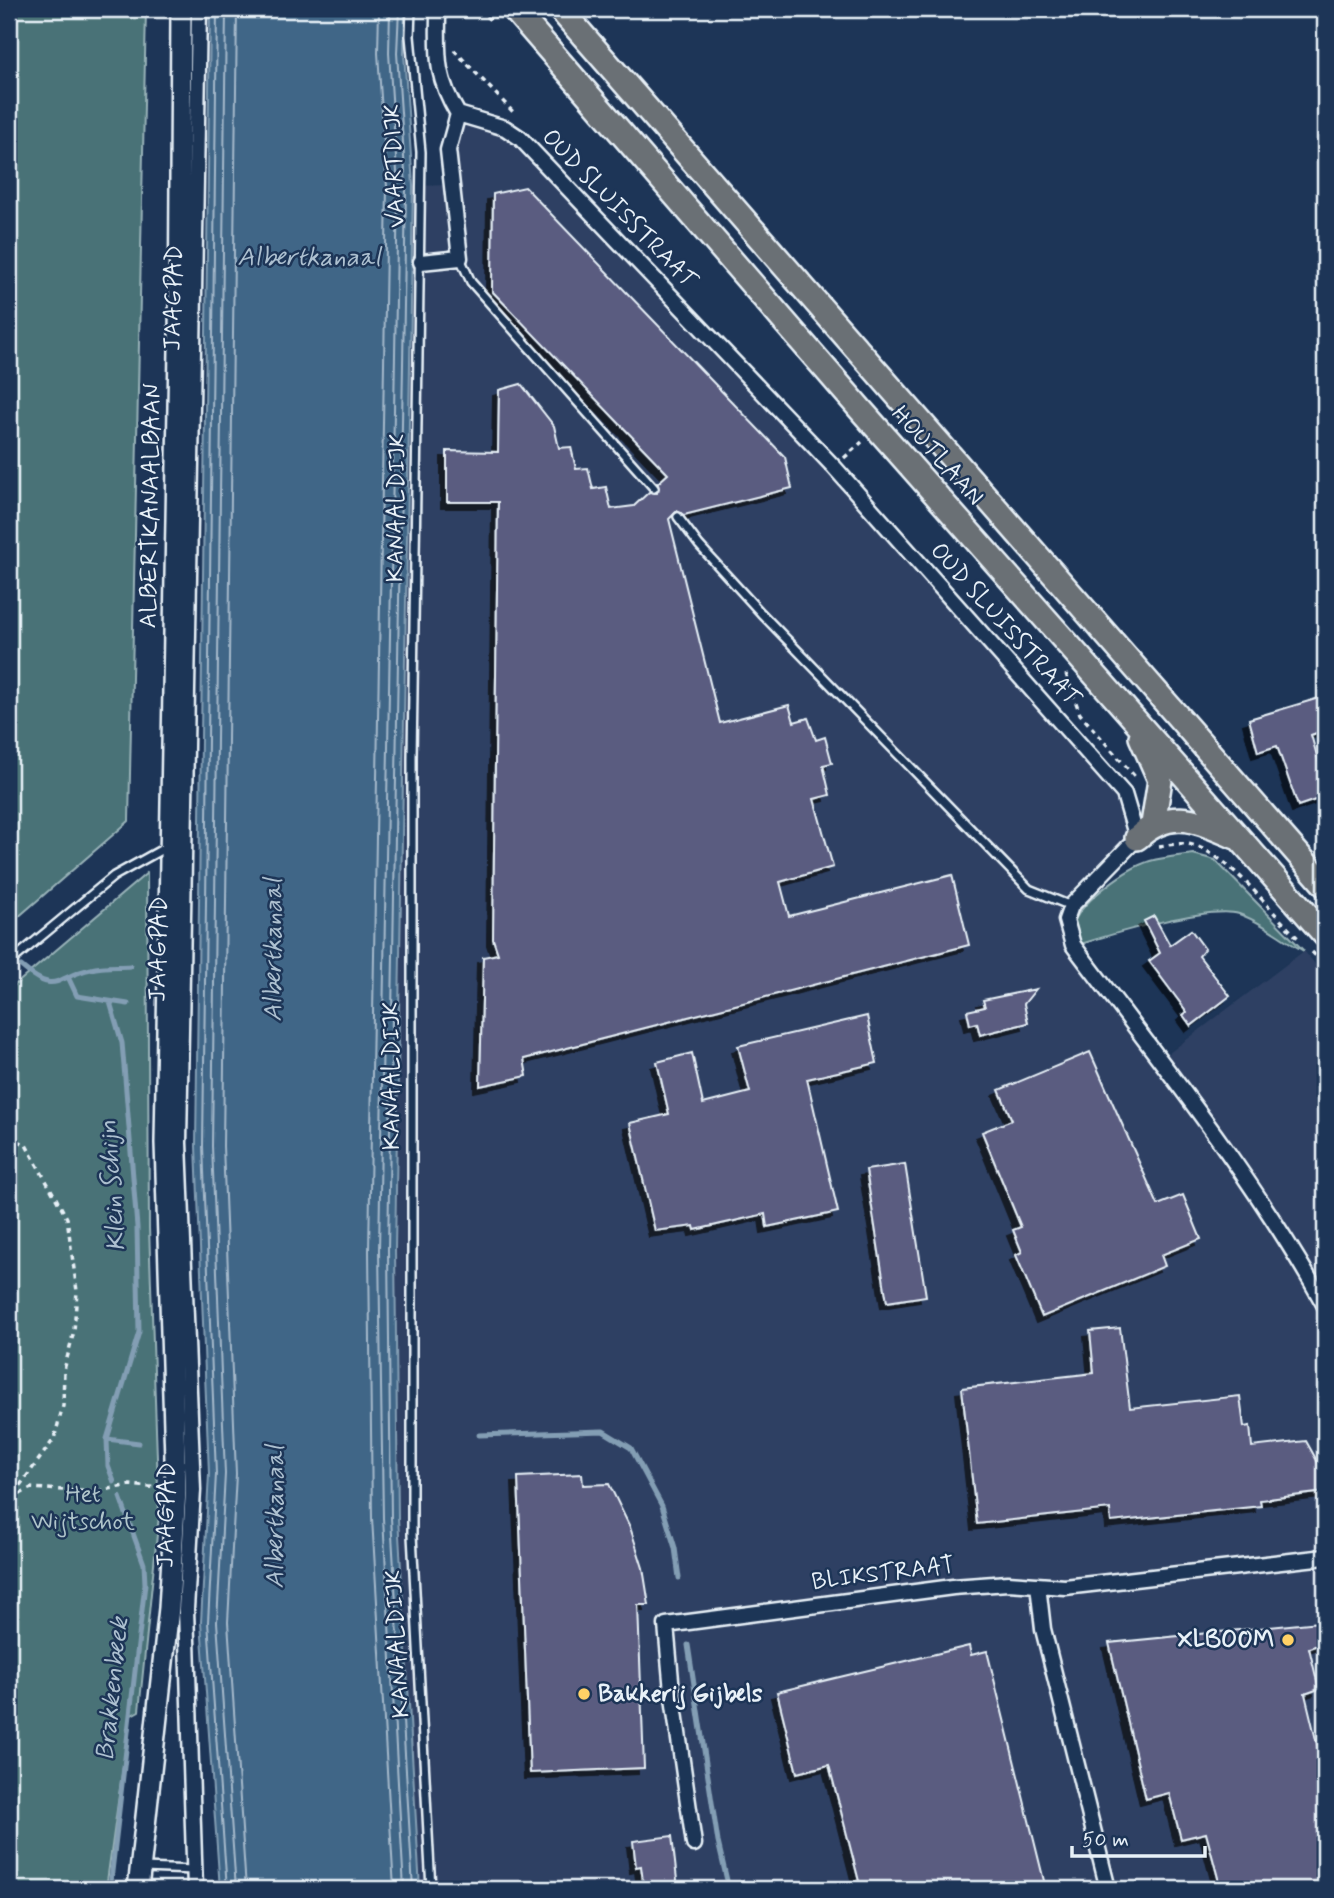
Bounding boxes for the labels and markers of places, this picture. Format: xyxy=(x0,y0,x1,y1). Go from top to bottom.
place label: XLBOOM xyxy=(1178,1625,1274,1656)
marker: XLBOOM xyxy=(1280,1632,1296,1648)
place label: Bakkerij Gijbels xyxy=(598,1679,763,1710)
marker: Bakkerij Gijbels xyxy=(576,1686,592,1702)

